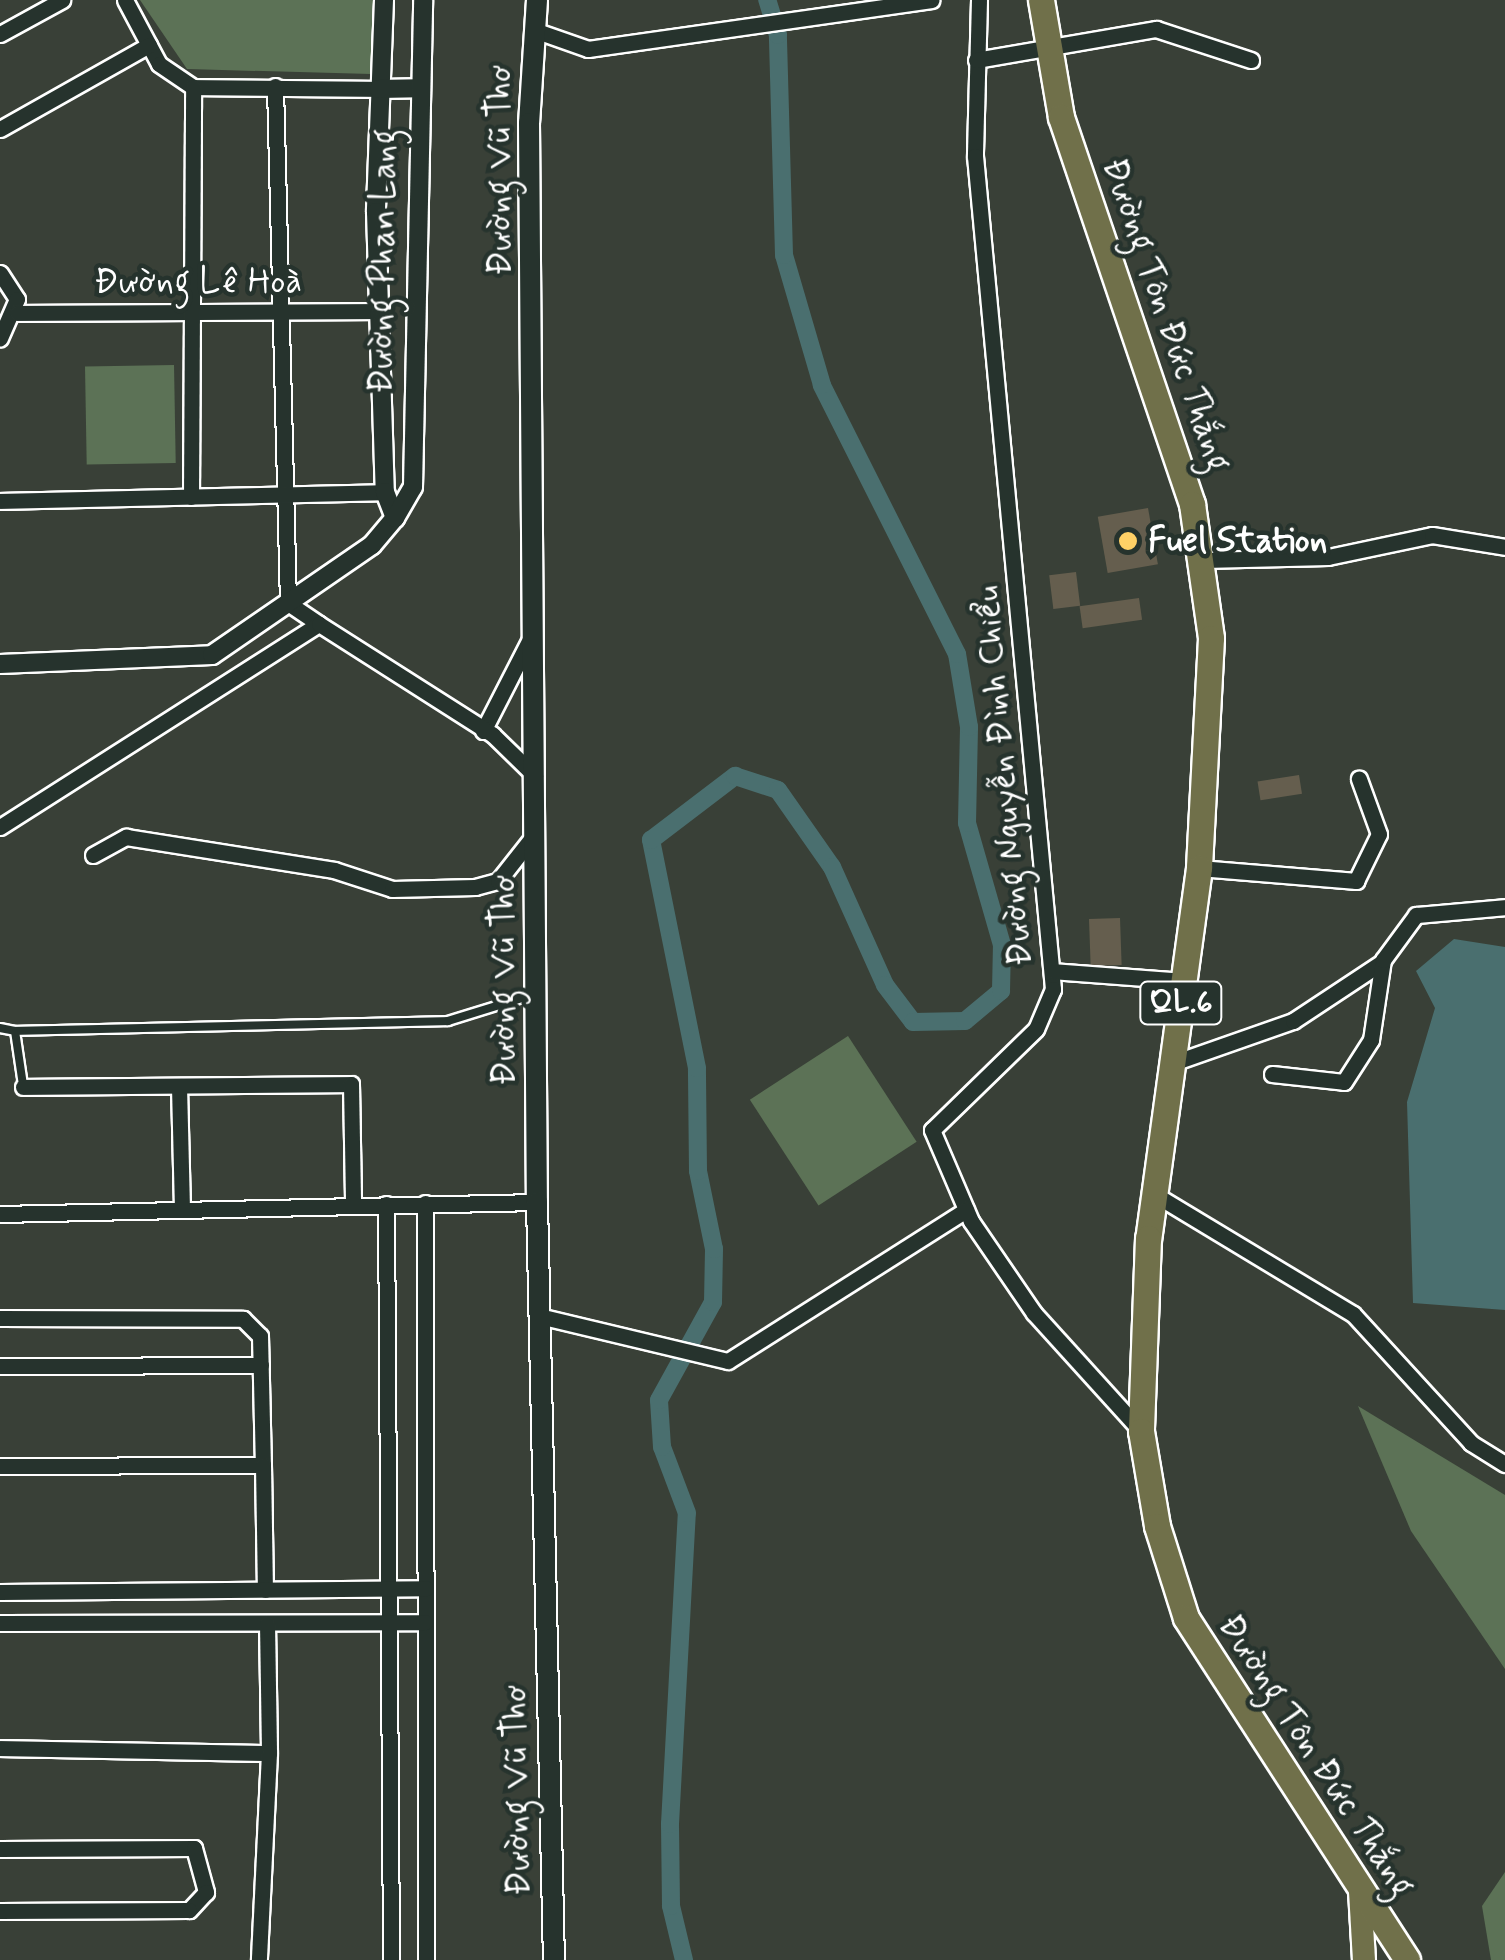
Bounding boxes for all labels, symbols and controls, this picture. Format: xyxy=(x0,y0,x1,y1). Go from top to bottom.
street label: Đường Vũ Thơ xyxy=(479,66,521,274)
street label: Đường Phan Lang xyxy=(360,123,406,399)
street label: Đường Tôn Đức Thắng xyxy=(1093,155,1239,475)
street label: Đường Lê Hoà xyxy=(94,261,302,303)
place label: Fuel Station xyxy=(1148,520,1320,562)
marker: Fuel Station xyxy=(1117,530,1139,552)
street label: Đường Nguyễn Đình Chiểu xyxy=(966,582,1042,970)
street label: Đường Vũ Thơ xyxy=(483,876,525,1084)
road number: QL.6 xyxy=(1138,976,1224,1030)
street label: Đường Tôn Đức Thắng xyxy=(1210,1609,1422,1903)
street label: Đường Vũ Thơ xyxy=(494,1686,540,1894)

